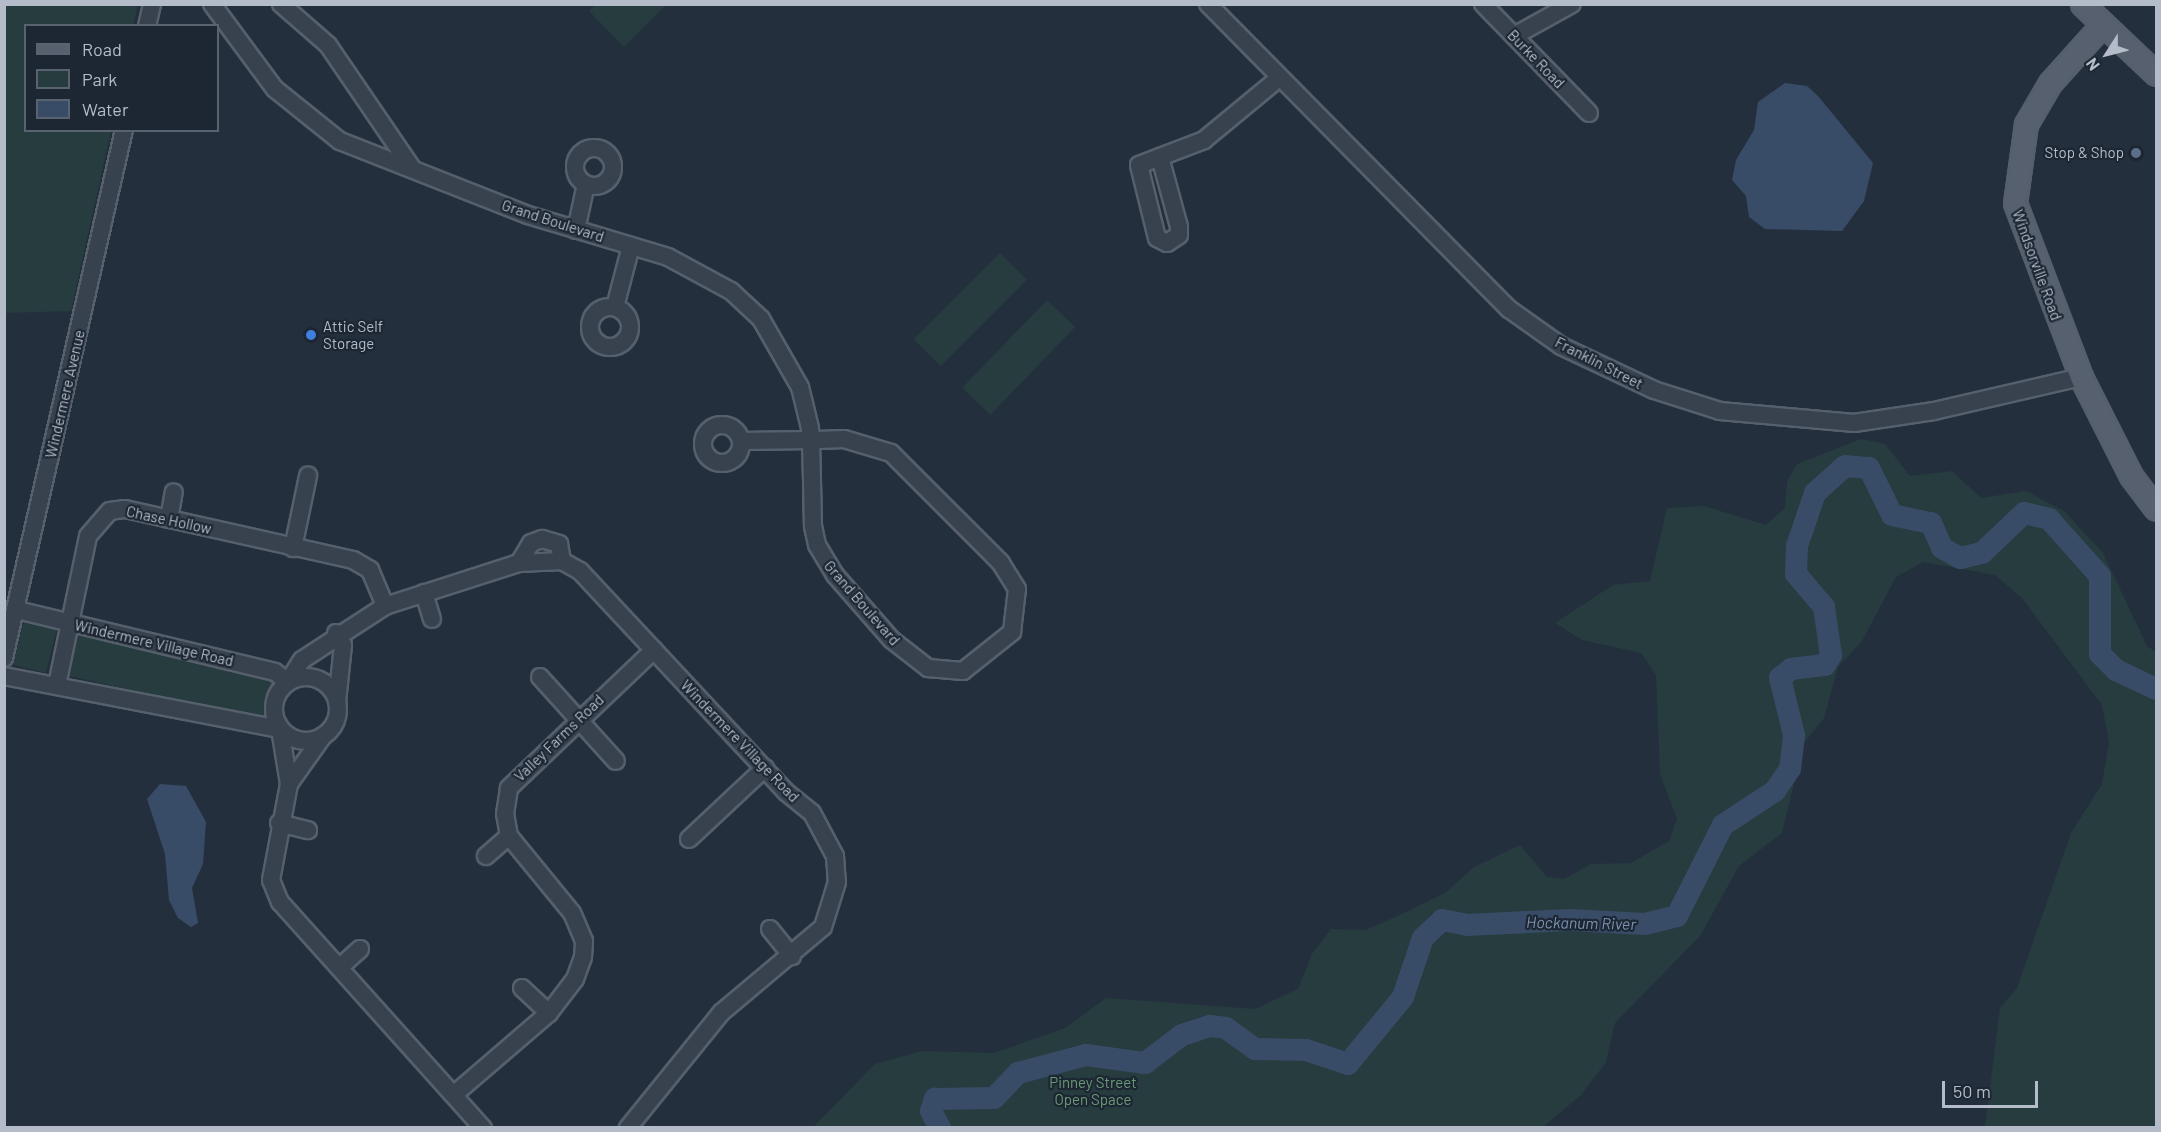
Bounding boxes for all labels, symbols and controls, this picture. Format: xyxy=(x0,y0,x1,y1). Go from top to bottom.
legend xyxy=(24,24,219,132)
north arrow xyxy=(2077,24,2137,84)
street label: Burke Road xyxy=(1504,26,1568,92)
text: Road xyxy=(82,38,122,60)
text: N xyxy=(2081,55,2103,75)
text: Park xyxy=(82,68,117,90)
text: Water xyxy=(82,98,129,120)
place label: Stop & Shop xyxy=(2044,144,2124,162)
marker: Stop & Shop xyxy=(2129,146,2143,160)
street label: Grand Boulevard xyxy=(500,196,606,246)
street label: Windsorville Road xyxy=(2009,207,2065,323)
place label: Attic Self Storage xyxy=(323,317,383,352)
street label: Windermere Avenue xyxy=(42,328,88,460)
marker: Attic Self Storage xyxy=(304,328,318,342)
street label: Franklin Street xyxy=(1552,333,1646,393)
street label: Chase Hollow xyxy=(125,502,213,538)
street label: Grand Boulevard xyxy=(820,557,904,649)
street label: Windermere Village Road xyxy=(73,616,235,670)
street label: Windermere Village Road xyxy=(677,676,803,806)
street label: Valley Farms Road xyxy=(511,691,607,785)
water label: Hockanum River xyxy=(1526,912,1636,934)
scale bar xyxy=(1945,1069,2041,1107)
park label: Pinney Street Open Space xyxy=(1049,1073,1137,1108)
text: 50 m xyxy=(1953,1080,1991,1102)

